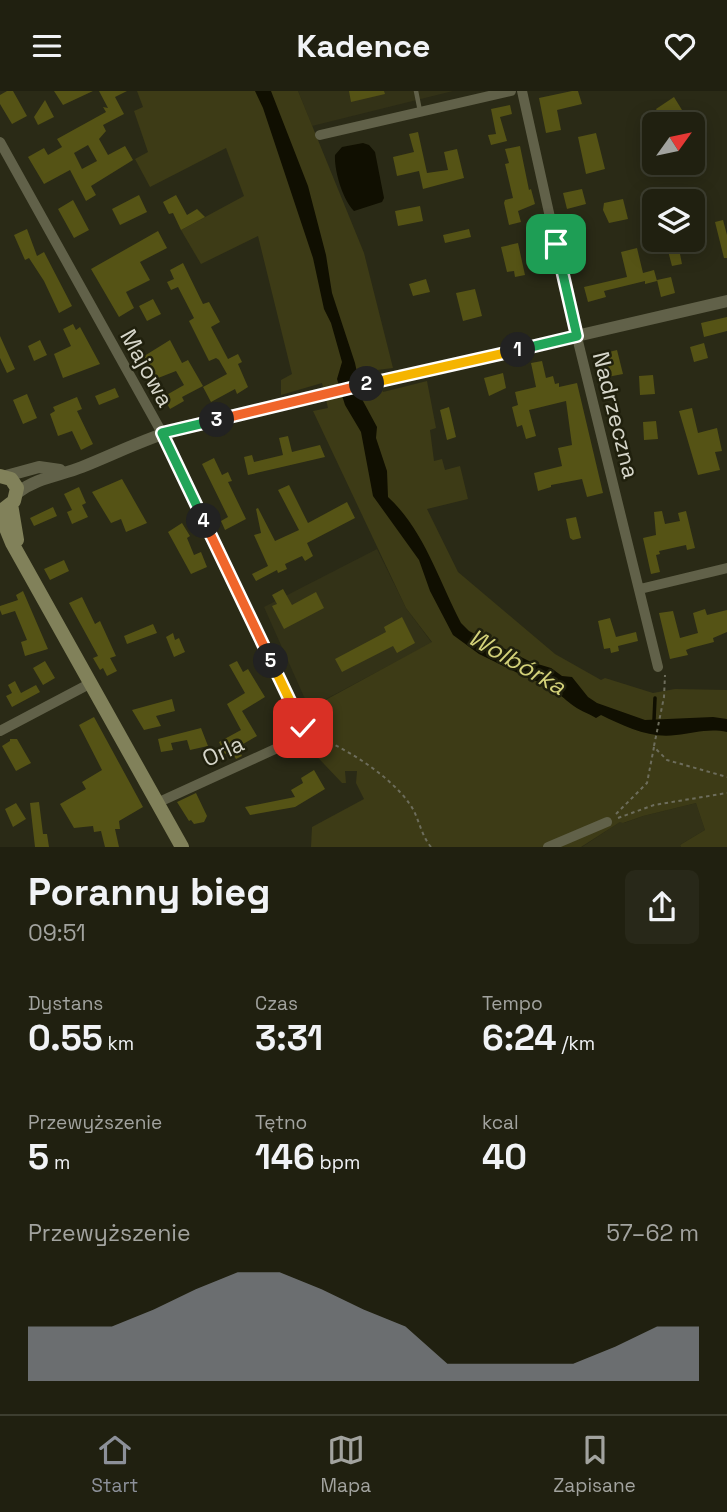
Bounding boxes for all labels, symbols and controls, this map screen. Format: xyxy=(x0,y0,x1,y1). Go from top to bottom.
text: Kadence xyxy=(296,26,431,66)
icon: menu xyxy=(28,27,66,65)
icon: heart xyxy=(661,27,699,65)
north arrow xyxy=(642,112,705,175)
map controls xyxy=(642,112,705,252)
button: layers xyxy=(642,189,705,252)
pin xyxy=(526,214,586,274)
icon: arrive xyxy=(537,225,575,263)
street label: Majowa xyxy=(113,324,181,412)
pin: 1 xyxy=(500,333,536,367)
text: 1 xyxy=(513,337,522,362)
street label: Nadrzeczna xyxy=(586,349,646,481)
pin: 2 xyxy=(350,367,384,401)
text: 2 xyxy=(361,371,372,396)
pin: 3 xyxy=(200,403,234,437)
text: 3 xyxy=(211,407,222,432)
pin: 4 xyxy=(186,503,222,539)
text: 4 xyxy=(197,508,210,533)
water label: Wolbórka xyxy=(463,621,572,702)
pin: 5 xyxy=(254,643,288,679)
text: 5 xyxy=(265,648,276,673)
pin xyxy=(273,698,333,758)
icon: check xyxy=(284,709,322,747)
street label: Orla xyxy=(197,728,249,774)
text: Poranny bieg xyxy=(28,868,270,916)
button: share xyxy=(625,870,699,944)
text: 09:51 xyxy=(28,918,86,948)
text: Dystans xyxy=(28,991,103,1016)
text: Czas xyxy=(255,991,298,1016)
text: Tempo xyxy=(482,991,543,1016)
text: 0.55 xyxy=(28,1016,103,1060)
text: 3:31 xyxy=(255,1016,323,1060)
text: 6:24 xyxy=(482,1016,557,1060)
text: km xyxy=(103,1031,134,1056)
text: /km xyxy=(557,1031,595,1056)
text: Przewyższenie xyxy=(28,1110,162,1135)
text: Tętno xyxy=(255,1110,307,1135)
text: kcal xyxy=(482,1110,519,1135)
text: 5 xyxy=(28,1135,49,1179)
text: 146 xyxy=(255,1135,315,1179)
text: 40 xyxy=(482,1135,527,1179)
text: m xyxy=(49,1150,70,1175)
text: bpm xyxy=(315,1150,360,1175)
text: Przewyższenie xyxy=(28,1218,191,1248)
text: 57–62 m xyxy=(606,1218,699,1248)
tab: Start xyxy=(91,1431,138,1498)
tab: Mapa xyxy=(321,1431,371,1498)
tab: Zapisane xyxy=(553,1431,636,1498)

